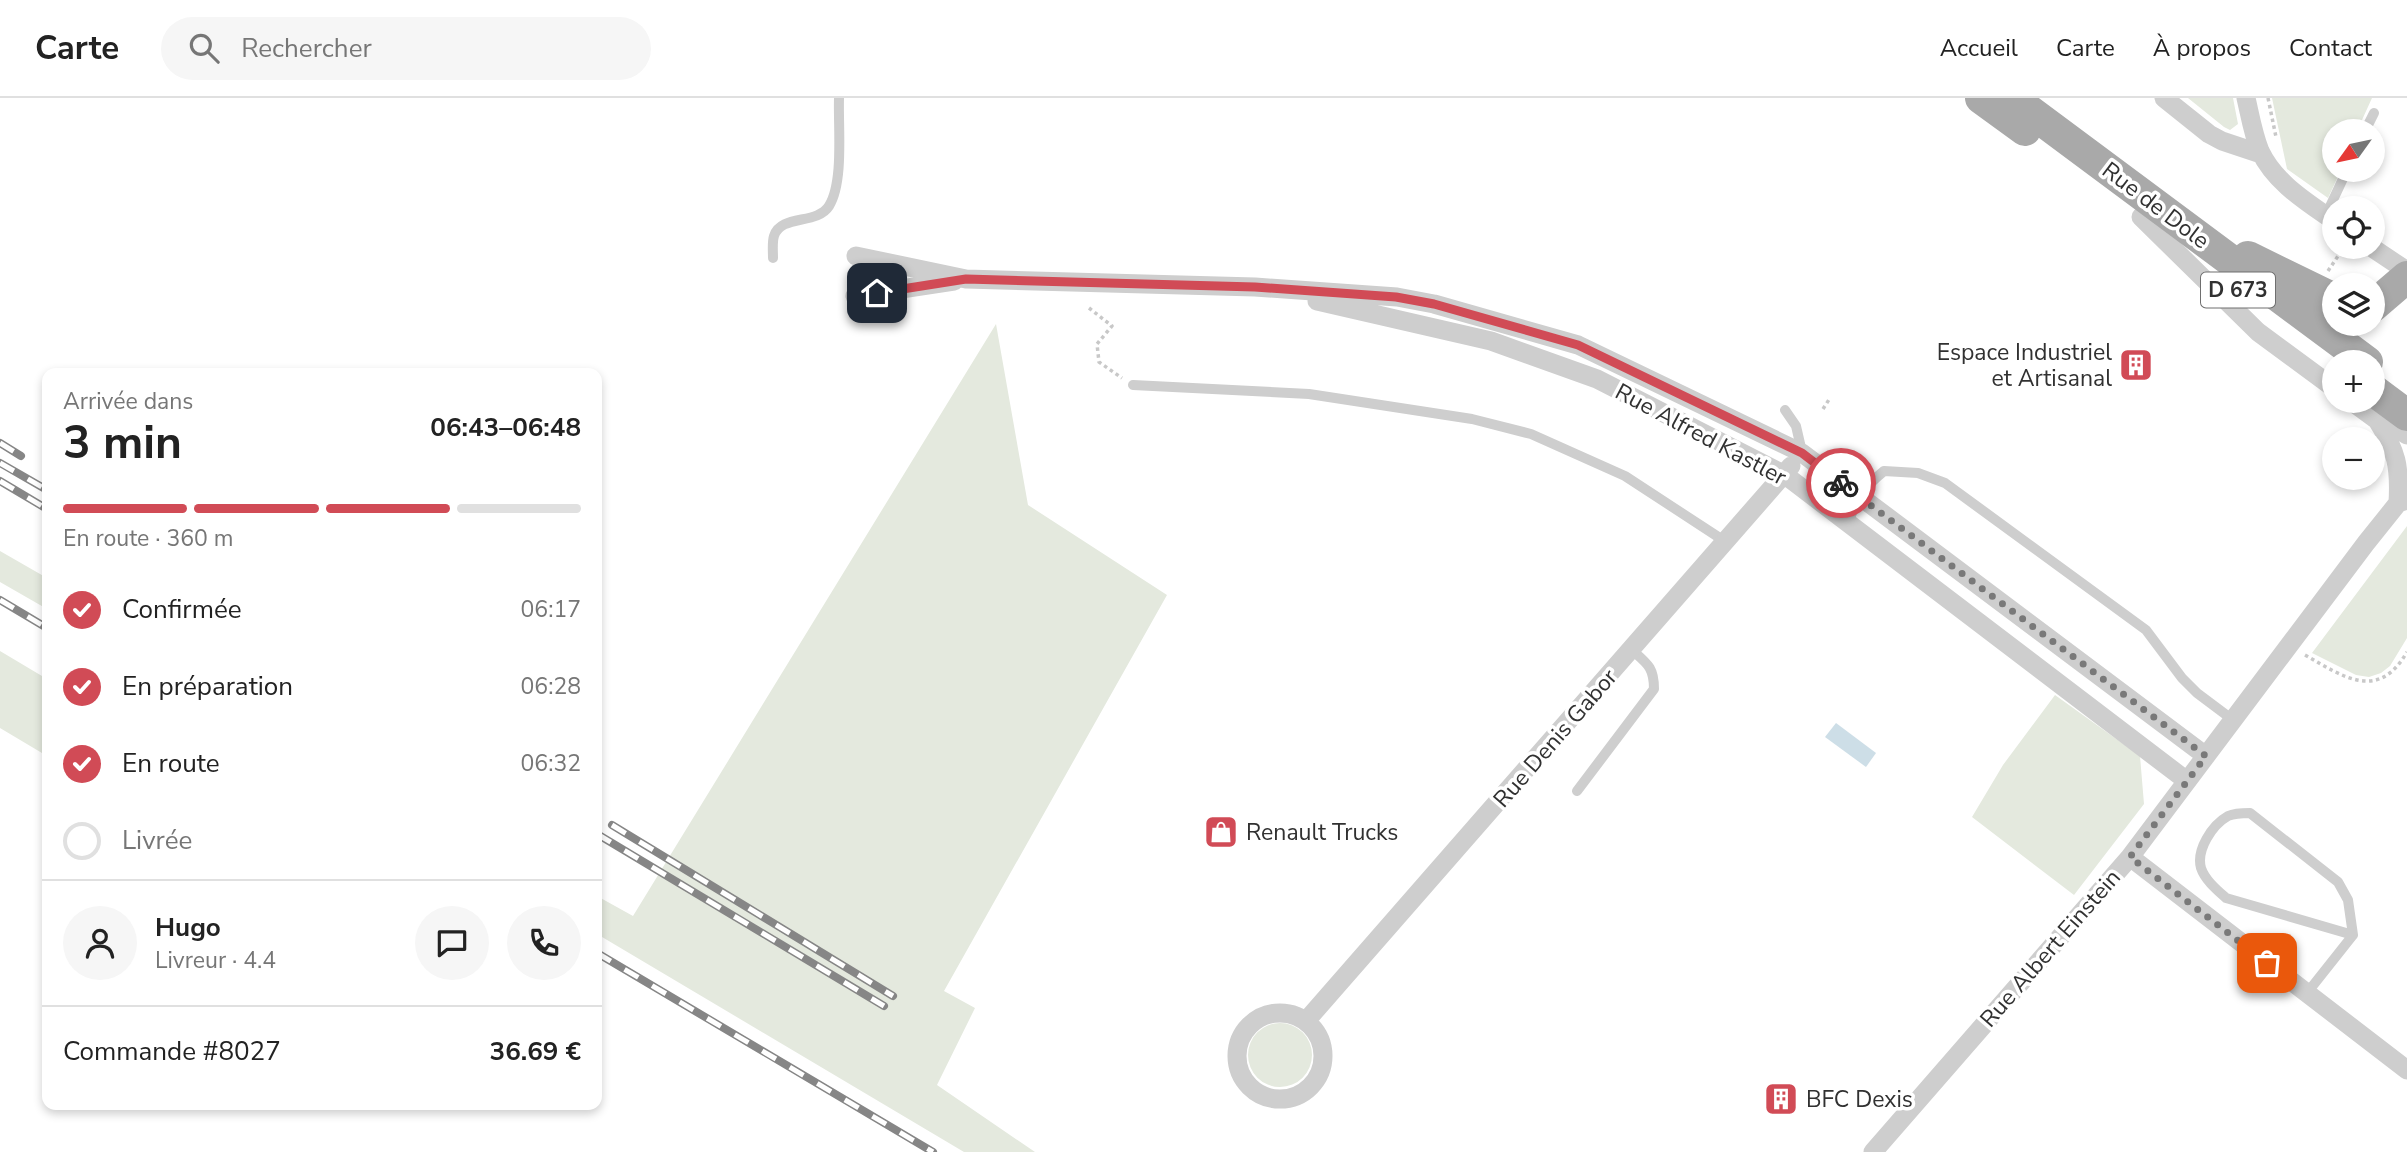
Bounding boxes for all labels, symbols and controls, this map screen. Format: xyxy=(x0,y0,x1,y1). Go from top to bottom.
search box xyxy=(161,17,651,80)
text: Carte xyxy=(35,26,119,71)
icon: search xyxy=(185,29,223,67)
text: Rechercher xyxy=(241,31,372,66)
text: Accueil xyxy=(1940,32,2018,64)
text: Carte xyxy=(2056,32,2115,64)
text: À propos xyxy=(2153,32,2251,64)
text: Contact xyxy=(2289,32,2372,64)
north arrow xyxy=(2322,119,2385,182)
map controls xyxy=(2322,119,2385,490)
street label: Rue de Dole xyxy=(2096,155,2216,256)
button: locate xyxy=(2322,196,2385,259)
pin xyxy=(847,263,907,323)
road number: D 673 xyxy=(2201,272,2275,308)
button: layers xyxy=(2322,273,2385,336)
icon: home xyxy=(858,274,896,312)
place label: Espace Industriel et Artisanal xyxy=(1937,337,2112,394)
building icon: Espace Industriel et Artisanal xyxy=(2117,346,2155,384)
button: + xyxy=(2322,350,2385,413)
street label: Rue Alfred Kastler xyxy=(1610,376,1793,493)
text: Arrivée dans xyxy=(63,386,193,417)
text: 06:43–06:48 xyxy=(430,410,581,445)
text: 3 min xyxy=(63,411,182,474)
button: − xyxy=(2322,427,2385,490)
courier xyxy=(1806,448,1876,518)
icon: bike xyxy=(1822,464,1860,502)
text: En route · 360 m xyxy=(63,523,233,554)
icon: check xyxy=(63,591,101,629)
text: Confirmée xyxy=(122,592,242,627)
text: 06:17 xyxy=(521,594,581,625)
street label: Rue Denis Gabor xyxy=(1486,662,1625,814)
icon: check xyxy=(63,668,101,706)
text: En préparation xyxy=(122,669,293,704)
text: 06:28 xyxy=(521,671,581,702)
icon: check xyxy=(63,745,101,783)
text: En route xyxy=(122,746,220,781)
text: 06:32 xyxy=(521,748,581,779)
shop icon: Renault Trucks xyxy=(1202,813,1240,851)
place label: Renault Trucks xyxy=(1246,817,1398,848)
text: Livrée xyxy=(122,823,192,858)
street label: Rue Albert Einstein xyxy=(1973,863,2128,1034)
button: person xyxy=(63,906,137,980)
button: chat xyxy=(415,906,489,980)
button: phone xyxy=(507,906,581,980)
text: Hugo xyxy=(155,910,221,945)
pin xyxy=(2237,933,2297,993)
icon: bag xyxy=(2248,944,2286,982)
text: Livreur · 4.4 xyxy=(155,945,276,976)
text: Commande #8027 xyxy=(63,1034,281,1069)
text: 36.69 € xyxy=(490,1034,581,1069)
building icon: BFC Dexis xyxy=(1762,1080,1800,1118)
place label: BFC Dexis xyxy=(1806,1084,1913,1115)

